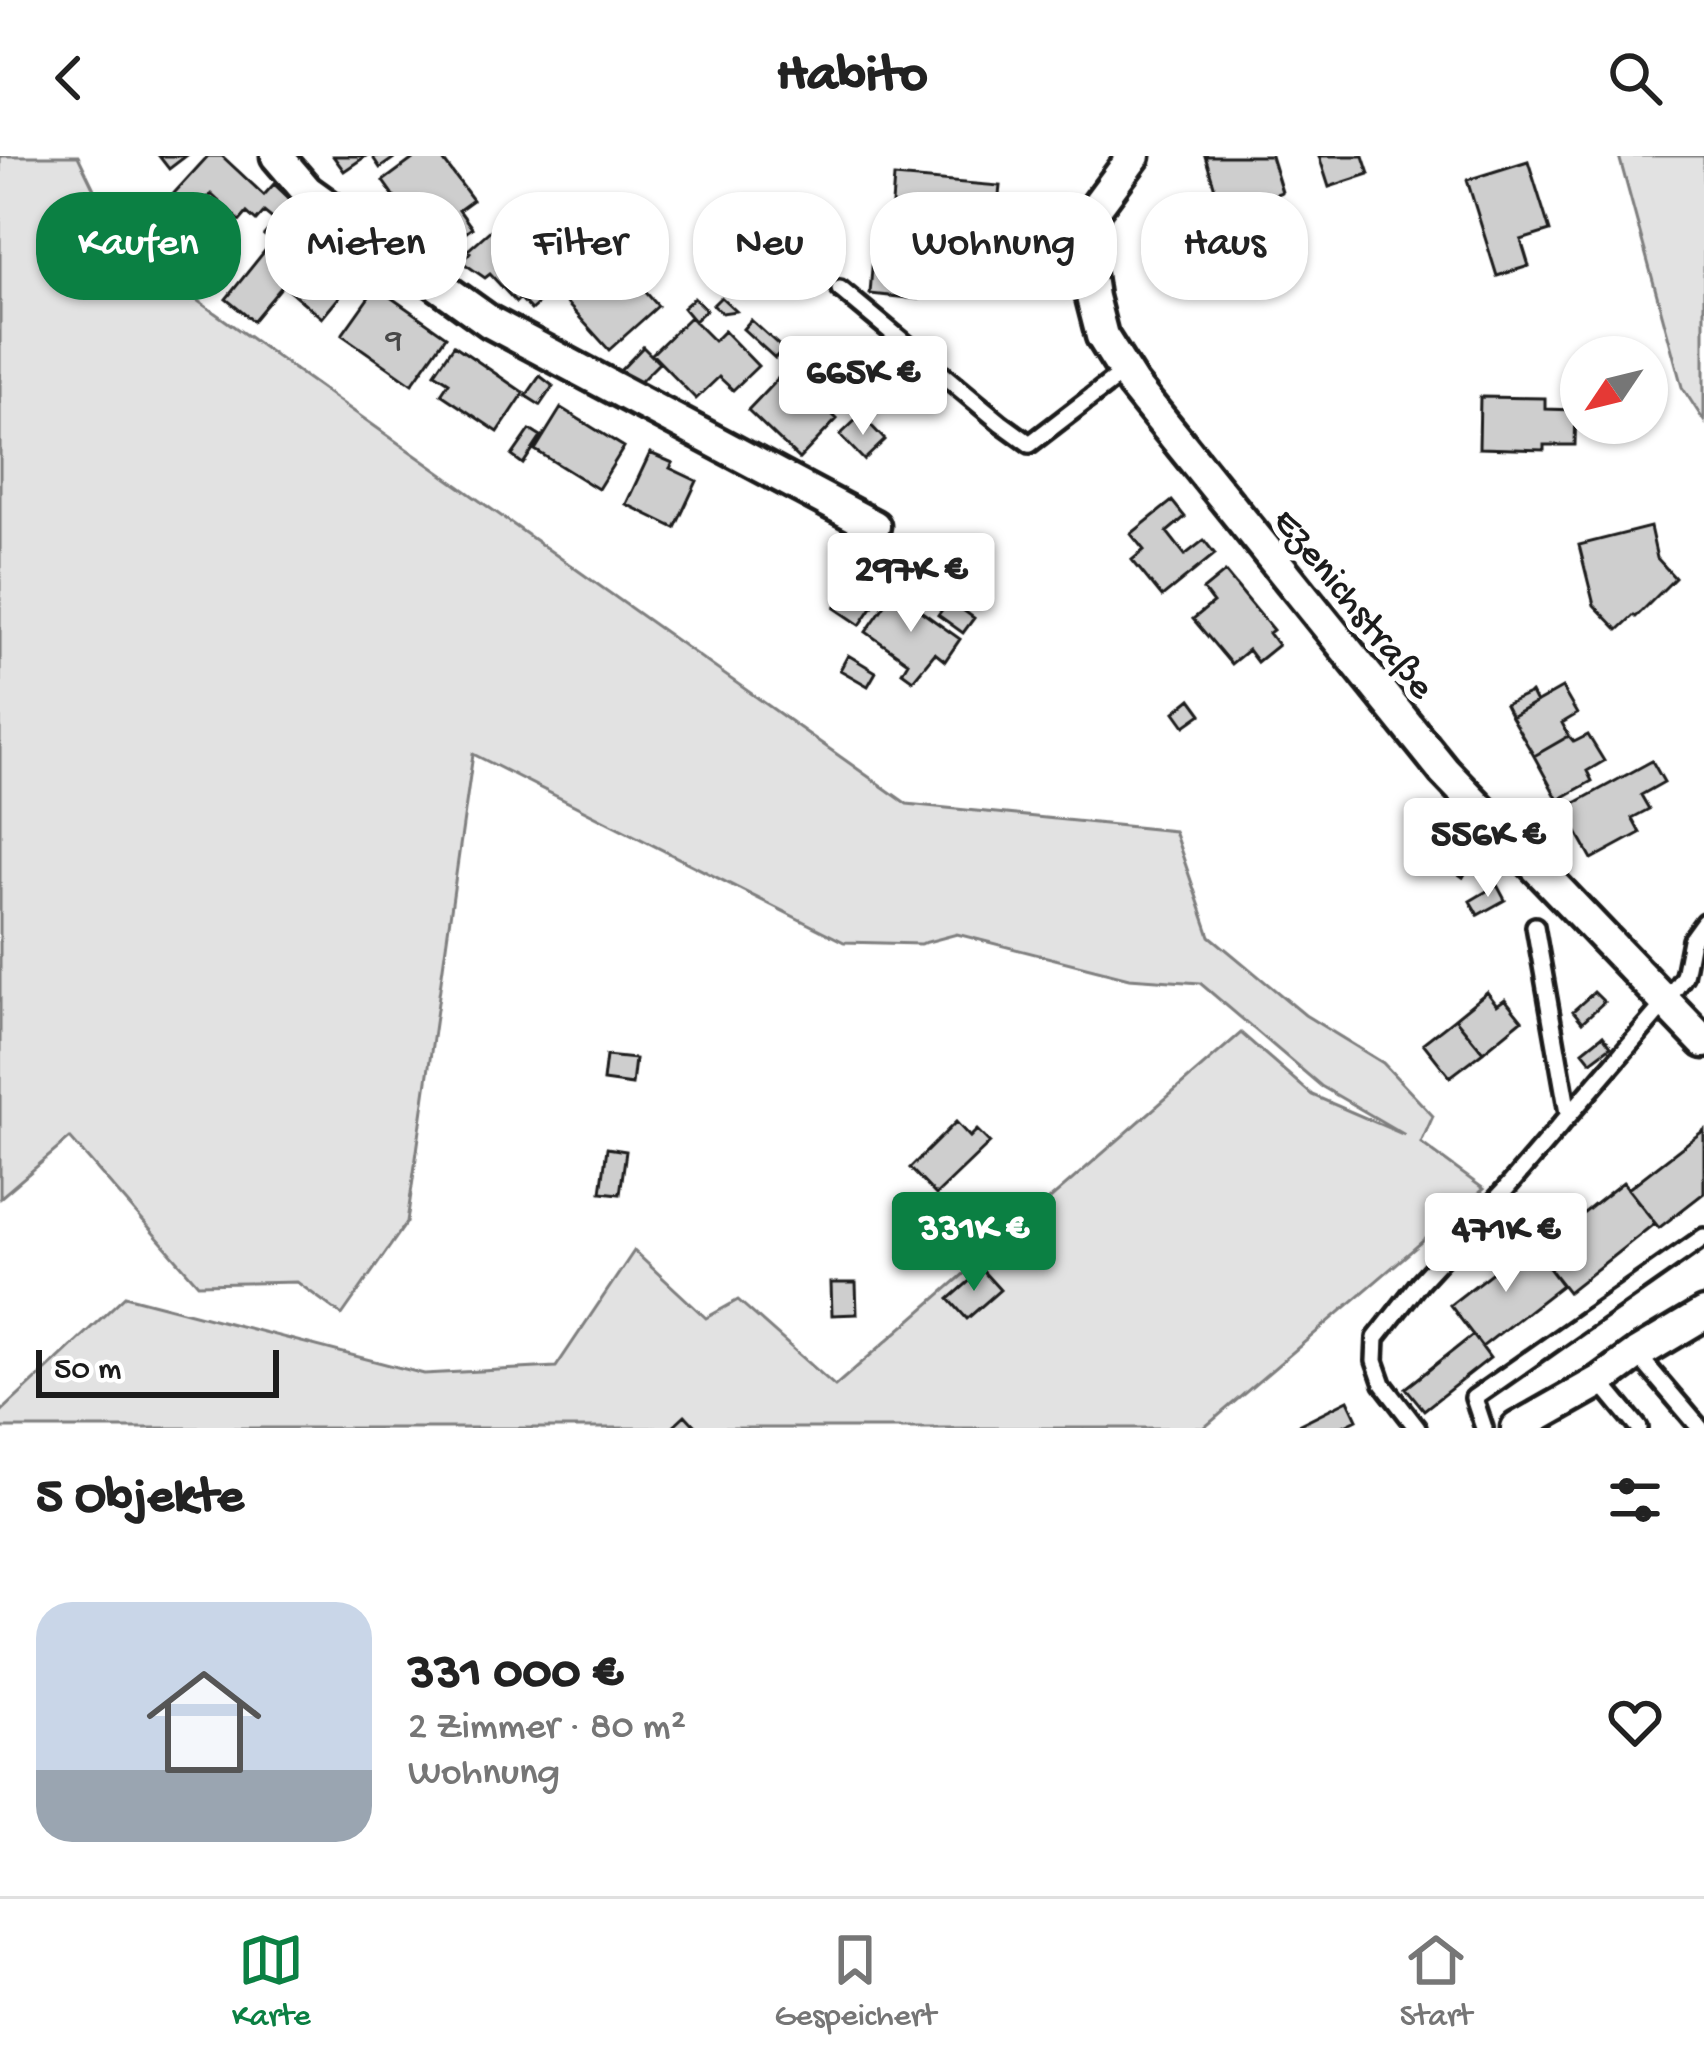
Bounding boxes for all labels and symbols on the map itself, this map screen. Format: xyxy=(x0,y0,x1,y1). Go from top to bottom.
house number: 9 xyxy=(385,323,402,361)
pin: 665K € xyxy=(765,336,961,438)
north arrow xyxy=(1560,336,1668,444)
street label: Ezenichstraße xyxy=(1261,501,1443,711)
pin: 297K € xyxy=(813,533,1009,635)
pin: 556K € xyxy=(1390,798,1586,900)
pin: 331K € xyxy=(876,1192,1072,1294)
pin: 471K € xyxy=(1408,1193,1604,1295)
scale bar xyxy=(36,1344,279,1397)

